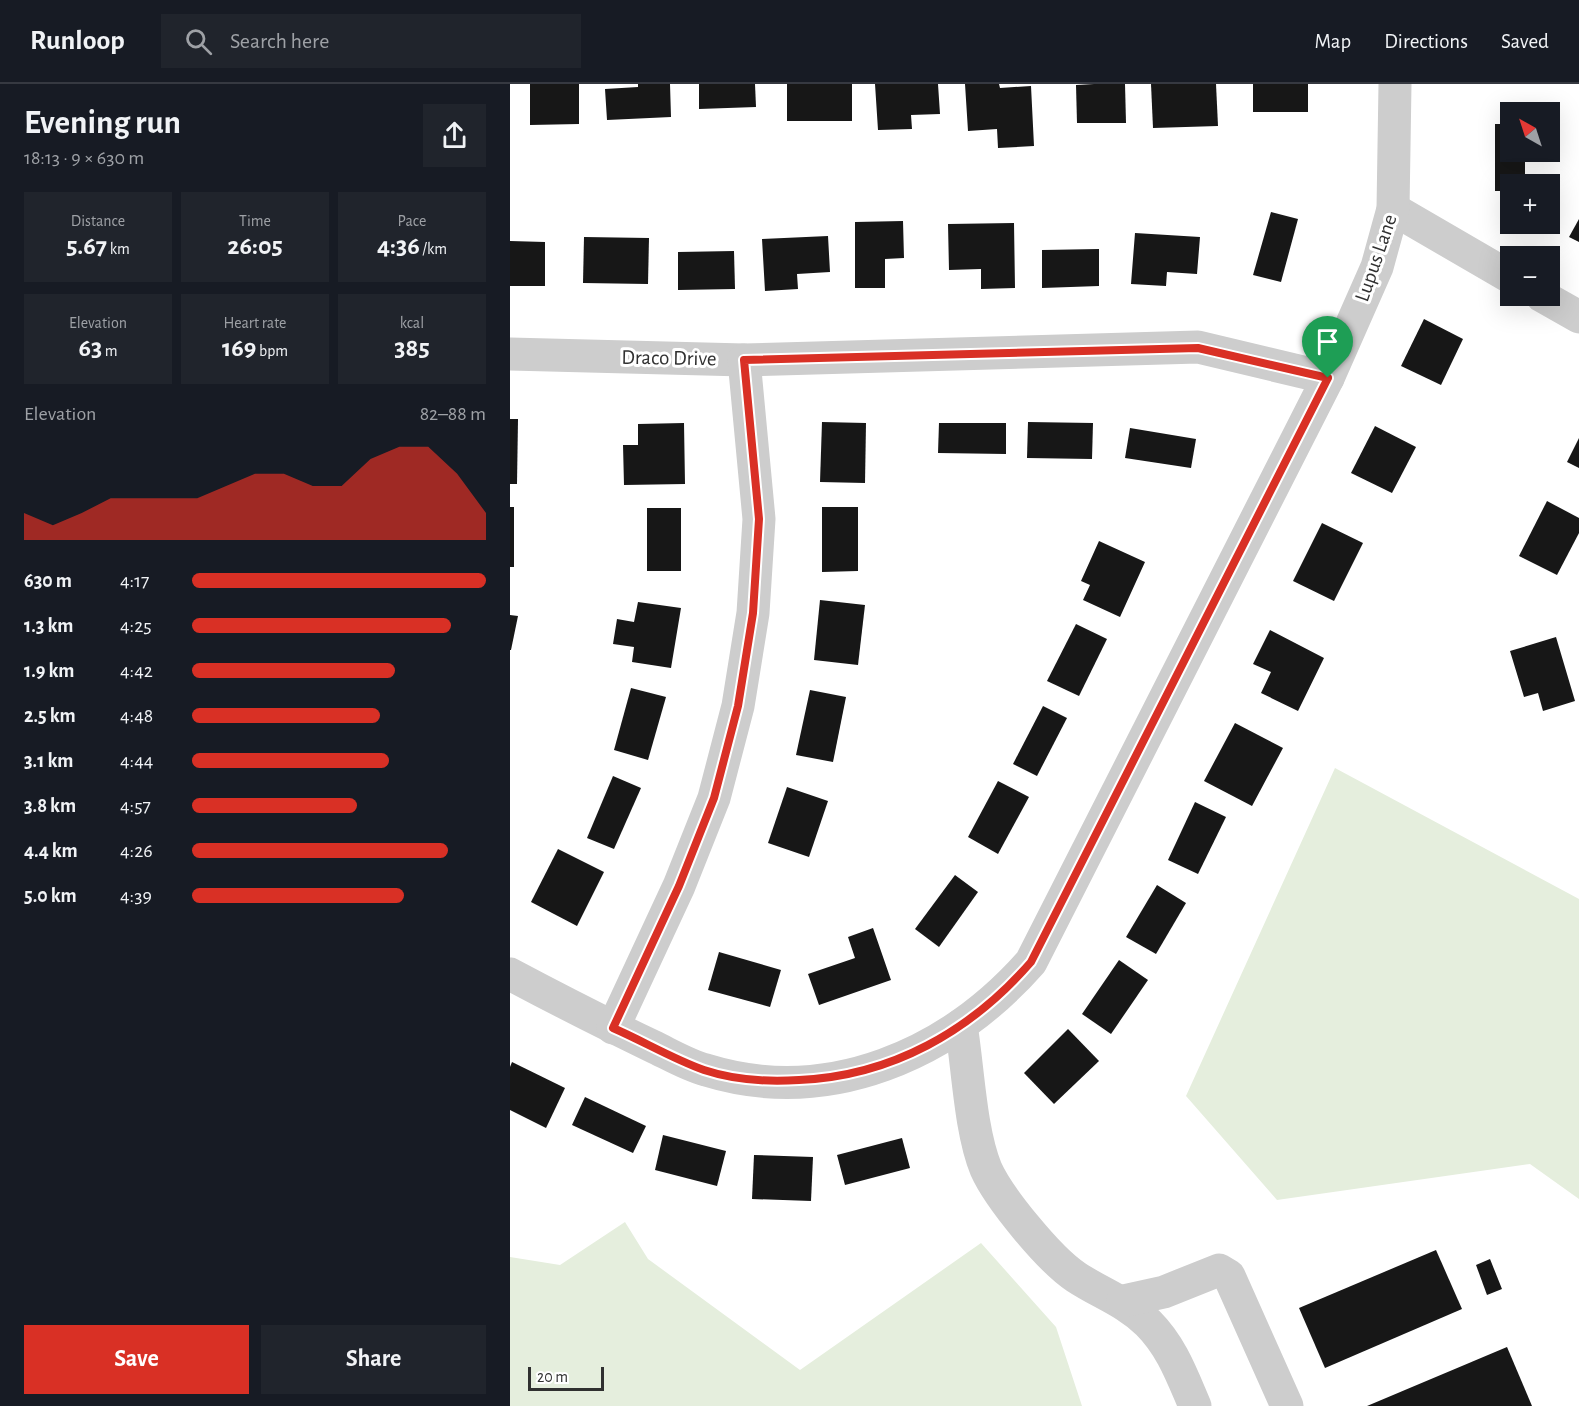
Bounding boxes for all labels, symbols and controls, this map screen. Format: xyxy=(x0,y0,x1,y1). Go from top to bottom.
search box xyxy=(161,14,581,68)
icon: search xyxy=(182,25,215,58)
text: Runloop xyxy=(30,27,125,55)
text: Search here xyxy=(230,30,329,52)
text: Map xyxy=(1315,31,1351,52)
text: Directions xyxy=(1384,31,1468,52)
text: Saved xyxy=(1501,31,1549,52)
north arrow xyxy=(1500,102,1560,162)
map controls xyxy=(1500,102,1560,306)
button: share xyxy=(423,104,486,167)
text: Evening run xyxy=(24,107,181,140)
text: 18:13 · 9 × 630 m xyxy=(24,148,144,168)
button: + xyxy=(1500,174,1560,234)
street label: Lupus Lane xyxy=(1351,212,1401,304)
text: Distance xyxy=(71,213,125,229)
text: Time xyxy=(239,213,271,229)
text: Pace xyxy=(398,213,426,229)
text: 5.67 xyxy=(66,233,107,259)
text: 26:05 xyxy=(227,233,283,259)
text: 4:36 xyxy=(377,233,420,259)
text: km xyxy=(107,241,130,257)
text: /km xyxy=(420,241,447,257)
button: − xyxy=(1500,246,1560,306)
text: Elevation xyxy=(69,315,127,331)
text: Heart rate xyxy=(224,315,286,331)
text: kcal xyxy=(400,315,424,331)
pin xyxy=(1302,316,1353,378)
icon: arrive xyxy=(1311,325,1344,358)
text: 63 xyxy=(78,335,102,361)
text: 169 xyxy=(222,335,256,361)
text: 385 xyxy=(394,335,430,361)
text: m xyxy=(102,343,118,359)
text: bpm xyxy=(256,343,288,359)
street label: Draco Drive xyxy=(621,347,717,369)
text: Elevation xyxy=(24,404,96,424)
text: 82–88 m xyxy=(420,404,486,424)
text: 630 m xyxy=(24,571,72,591)
text: 4:17 xyxy=(120,571,149,591)
text: 1.3 km xyxy=(24,616,73,636)
text: 4:25 xyxy=(120,616,152,636)
text: 1.9 km xyxy=(24,661,75,681)
text: 4:42 xyxy=(120,661,153,681)
text: 2.5 km xyxy=(24,706,76,726)
text: 4:48 xyxy=(120,706,153,726)
text: 3.1 km xyxy=(24,751,73,771)
text: 4:44 xyxy=(120,751,153,771)
text: 3.8 km xyxy=(24,796,76,816)
text: 4:57 xyxy=(120,796,151,816)
text: 4.4 km xyxy=(24,841,78,861)
text: 4:26 xyxy=(120,841,153,861)
text: 5.0 km xyxy=(24,886,77,906)
text: 4:39 xyxy=(120,886,152,906)
button: Save xyxy=(24,1325,249,1394)
button: Share xyxy=(261,1325,486,1394)
scale bar xyxy=(528,1364,604,1392)
text: 20 m xyxy=(537,1369,568,1385)

